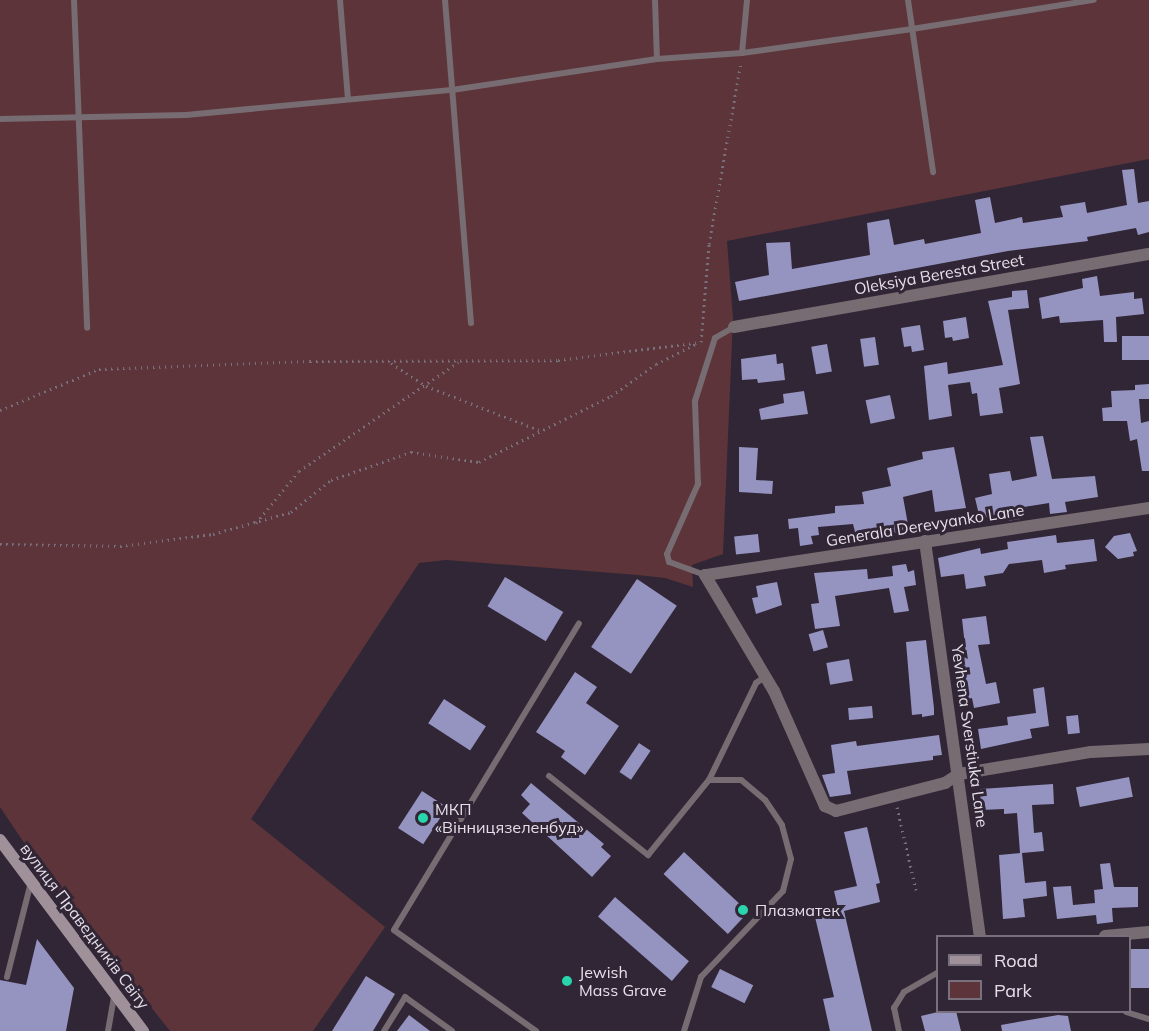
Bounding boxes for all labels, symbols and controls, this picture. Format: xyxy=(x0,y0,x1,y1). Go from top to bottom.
street label: Oleksiya Beresta Street xyxy=(852,250,1026,298)
street label: Generala Derevyanko Lane xyxy=(825,500,1025,550)
street label: Yevhena Sverstiuka Lane xyxy=(948,643,992,829)
place label: МКП «Вінницязеленбуд» xyxy=(435,799,584,837)
marker: МКП «Вінницязеленбуд» xyxy=(416,811,430,825)
street label: вулиця Праведників Світу xyxy=(16,839,154,1013)
place label: Плазматек xyxy=(755,900,840,920)
marker: Плазматек xyxy=(736,903,750,917)
legend xyxy=(936,935,1131,1013)
text: Road xyxy=(994,949,1038,972)
place label: Jewish Mass Grave xyxy=(579,962,666,1000)
marker: Jewish Mass Grave xyxy=(560,974,574,988)
text: Park xyxy=(994,979,1032,1002)

